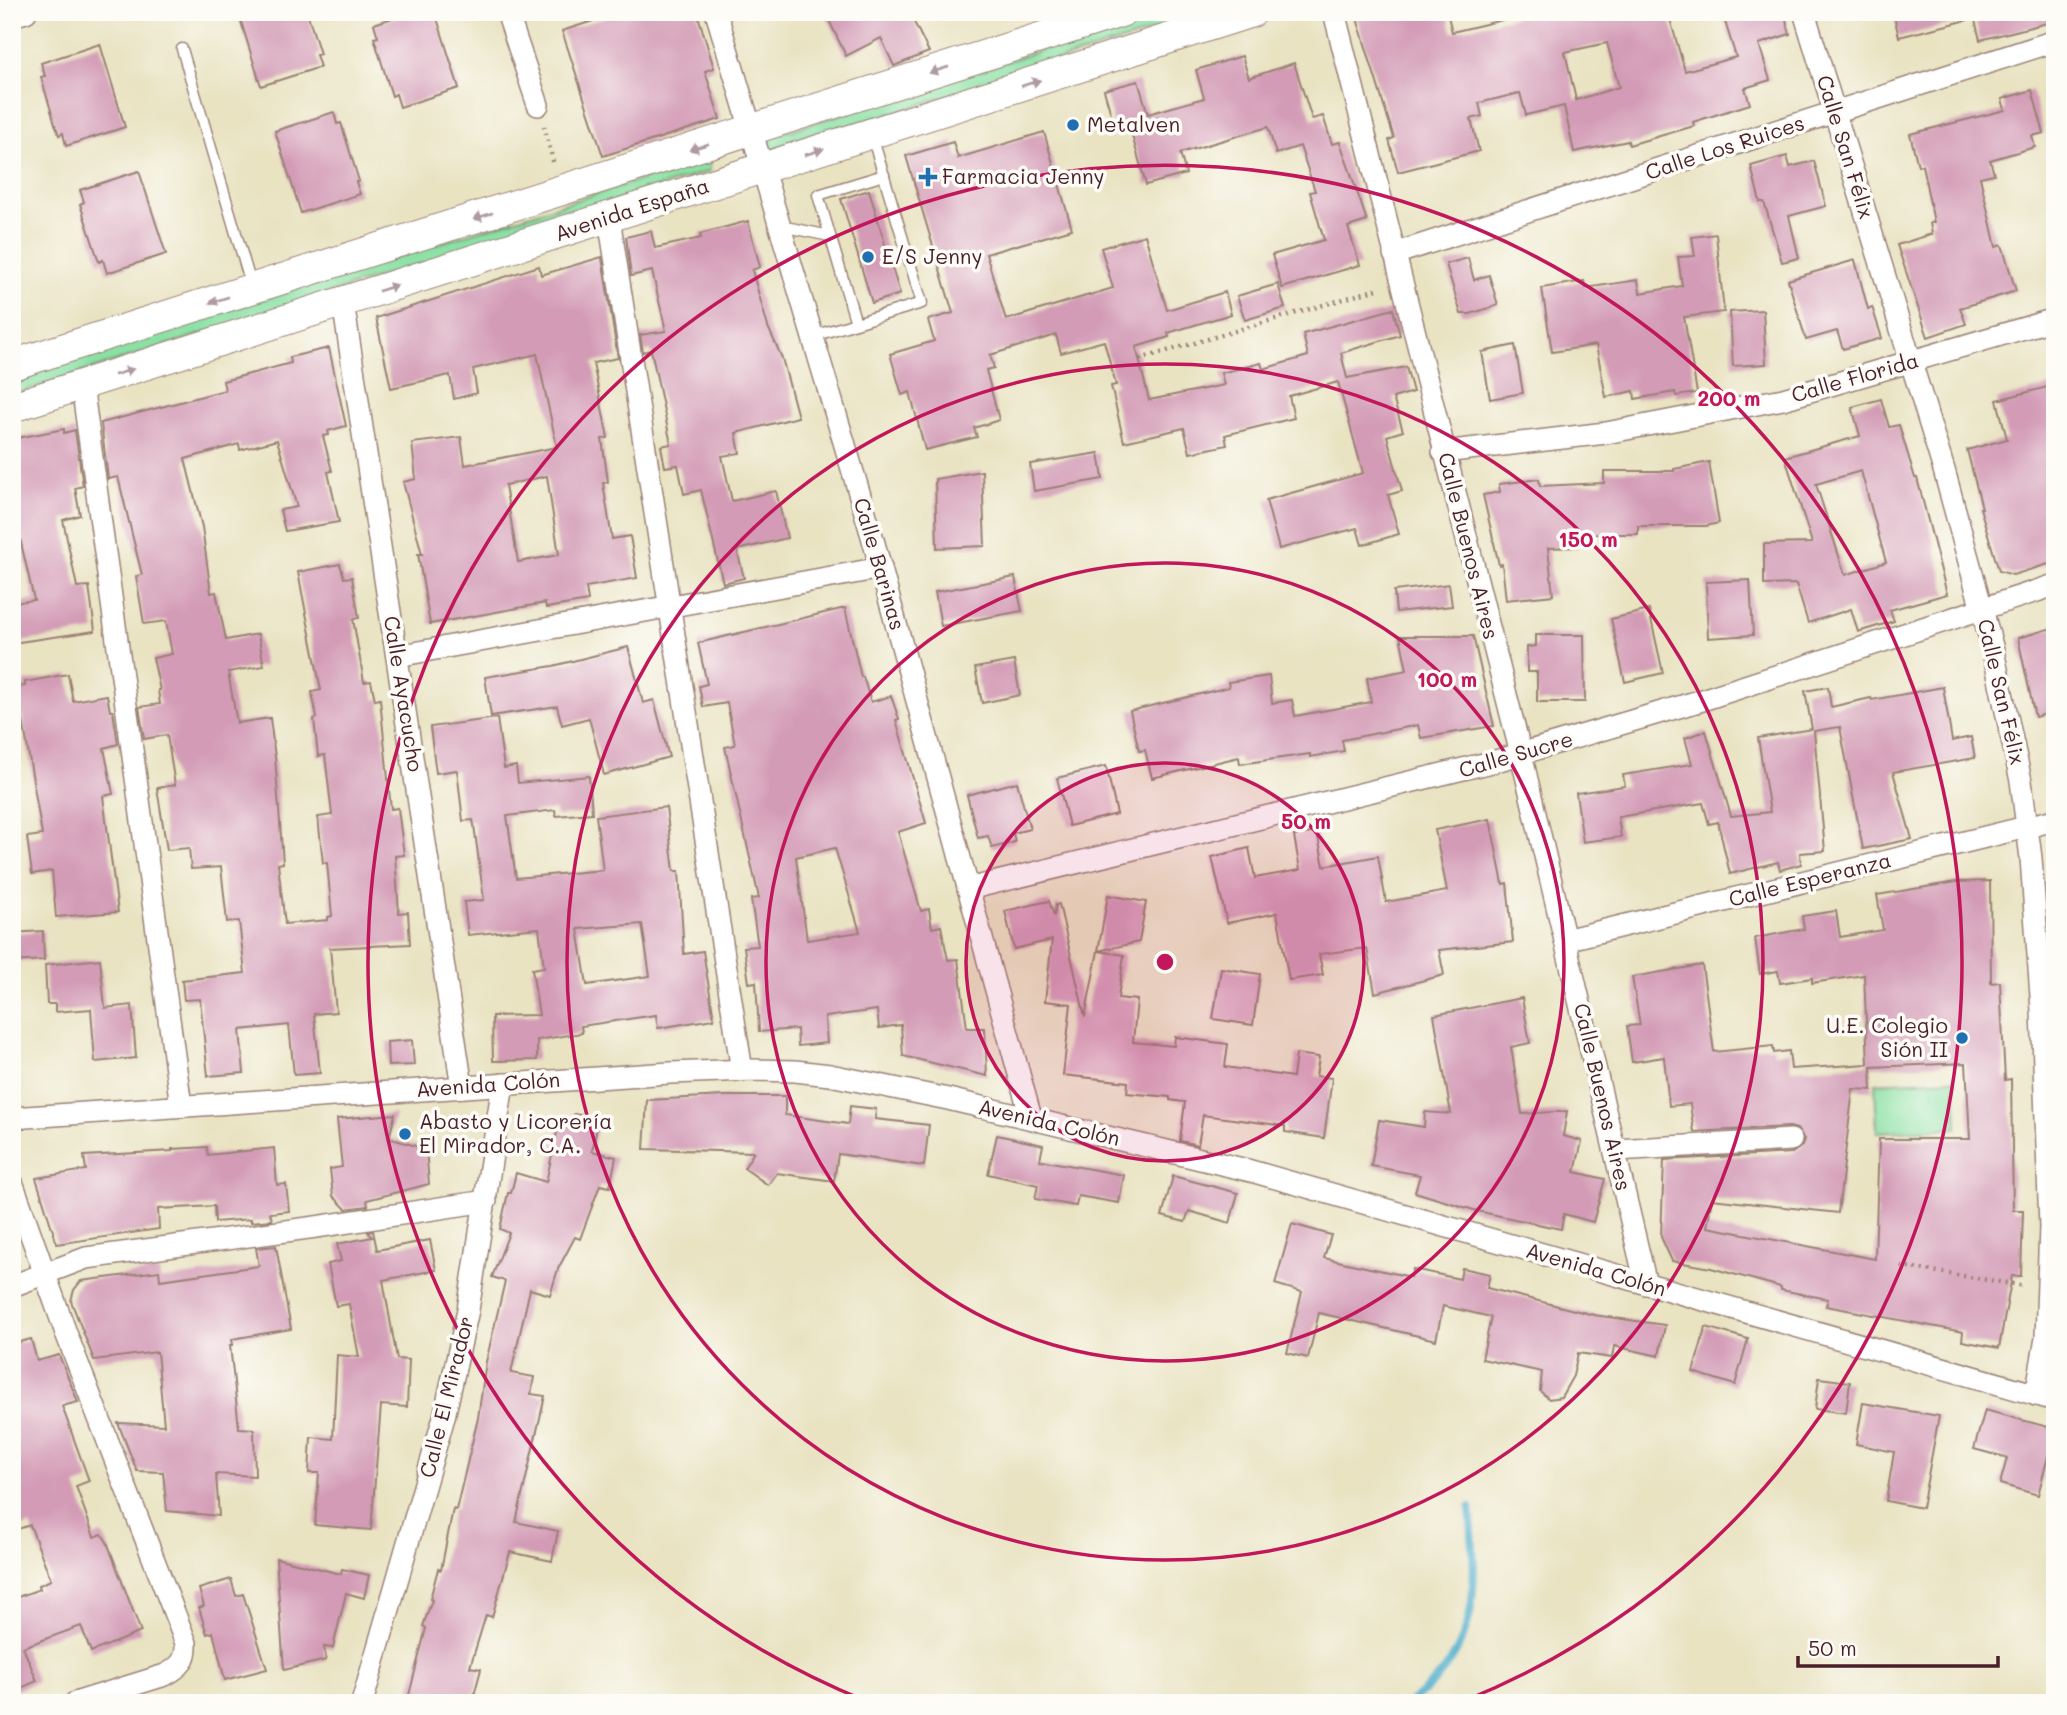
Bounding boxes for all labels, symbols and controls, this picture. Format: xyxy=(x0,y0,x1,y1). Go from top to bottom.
one-way arrow xyxy=(929,66,950,76)
street label: Calle San Félix xyxy=(1812,71,1881,222)
one-way arrow xyxy=(1021,77,1042,88)
street label: Calle Los Ruices xyxy=(1642,108,1808,185)
place label: Metalven xyxy=(1087,110,1180,137)
marker: Metalven xyxy=(1065,117,1081,133)
one-way arrow xyxy=(689,142,710,153)
one-way arrow xyxy=(804,146,825,157)
place label: Farmacia Jenny xyxy=(942,162,1105,189)
marker: Farmacia Jenny xyxy=(920,169,936,185)
street label: Avenida España xyxy=(551,171,712,246)
one-way arrow xyxy=(472,211,493,222)
place label: E/S Jenny xyxy=(882,242,982,269)
marker: E/S Jenny xyxy=(860,249,876,265)
one-way arrow xyxy=(377,282,398,293)
one-way arrow xyxy=(208,295,229,305)
street label: Calle Florida xyxy=(1788,346,1921,408)
one-way arrow xyxy=(114,366,135,376)
text: 200 m xyxy=(1698,384,1760,411)
street label: Calle Buenos Aires xyxy=(1433,449,1506,642)
street label: Calle Barinas xyxy=(849,494,912,633)
text: 150 m xyxy=(1558,525,1618,552)
street label: Calle Ayacucho xyxy=(379,614,430,774)
street label: Calle San Félix xyxy=(1973,616,2032,767)
text: 100 m xyxy=(1417,665,1477,692)
street label: Calle Sucre xyxy=(1455,724,1576,783)
text: 50 m xyxy=(1281,807,1331,834)
street label: Calle Esperanza xyxy=(1726,845,1894,912)
centre of rings xyxy=(1153,950,1177,974)
street label: Calle Buenos Aires xyxy=(1569,1000,1638,1193)
place label: U.E. Colegio Sión II xyxy=(1826,1011,1948,1062)
marker: U.E. Colegio Sión II xyxy=(1954,1030,1970,1046)
street label: Avenida Colón xyxy=(415,1065,561,1102)
street label: Avenida Colón xyxy=(976,1092,1123,1151)
place label: Abasto y Licorería El Mirador, C.A. xyxy=(419,1107,612,1158)
marker: Abasto y Licorería El Mirador, C.A. xyxy=(397,1126,413,1142)
street label: Avenida Colón xyxy=(1523,1236,1670,1301)
street label: Calle El Mirador xyxy=(412,1313,479,1480)
scale bar xyxy=(1798,1624,1997,1668)
text: 50 m xyxy=(1808,1634,1857,1661)

